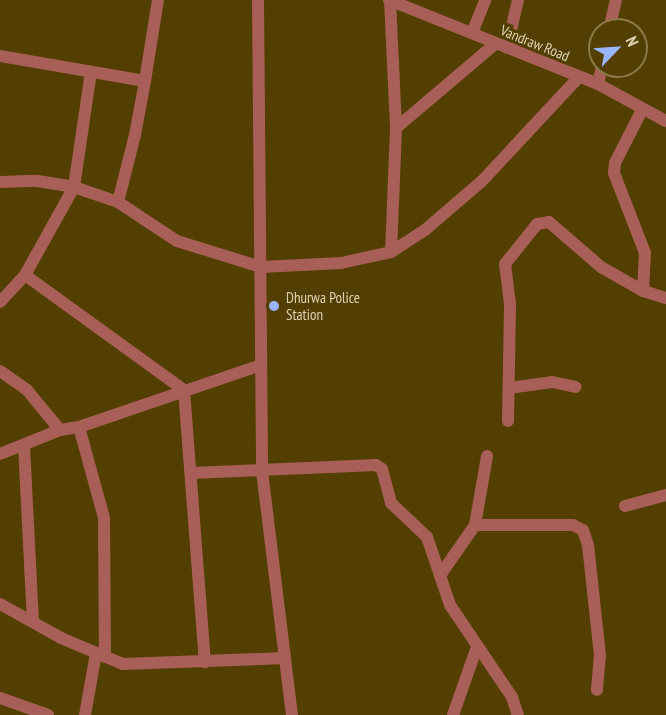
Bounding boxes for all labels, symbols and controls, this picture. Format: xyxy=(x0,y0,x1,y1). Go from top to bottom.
north arrow xyxy=(588,18,648,78)
street label: Vandraw Road xyxy=(498,21,572,65)
text: N xyxy=(622,33,643,49)
place label: Dhurwa Police Station xyxy=(286,288,360,323)
marker: Dhurwa Police Station xyxy=(267,299,281,313)

